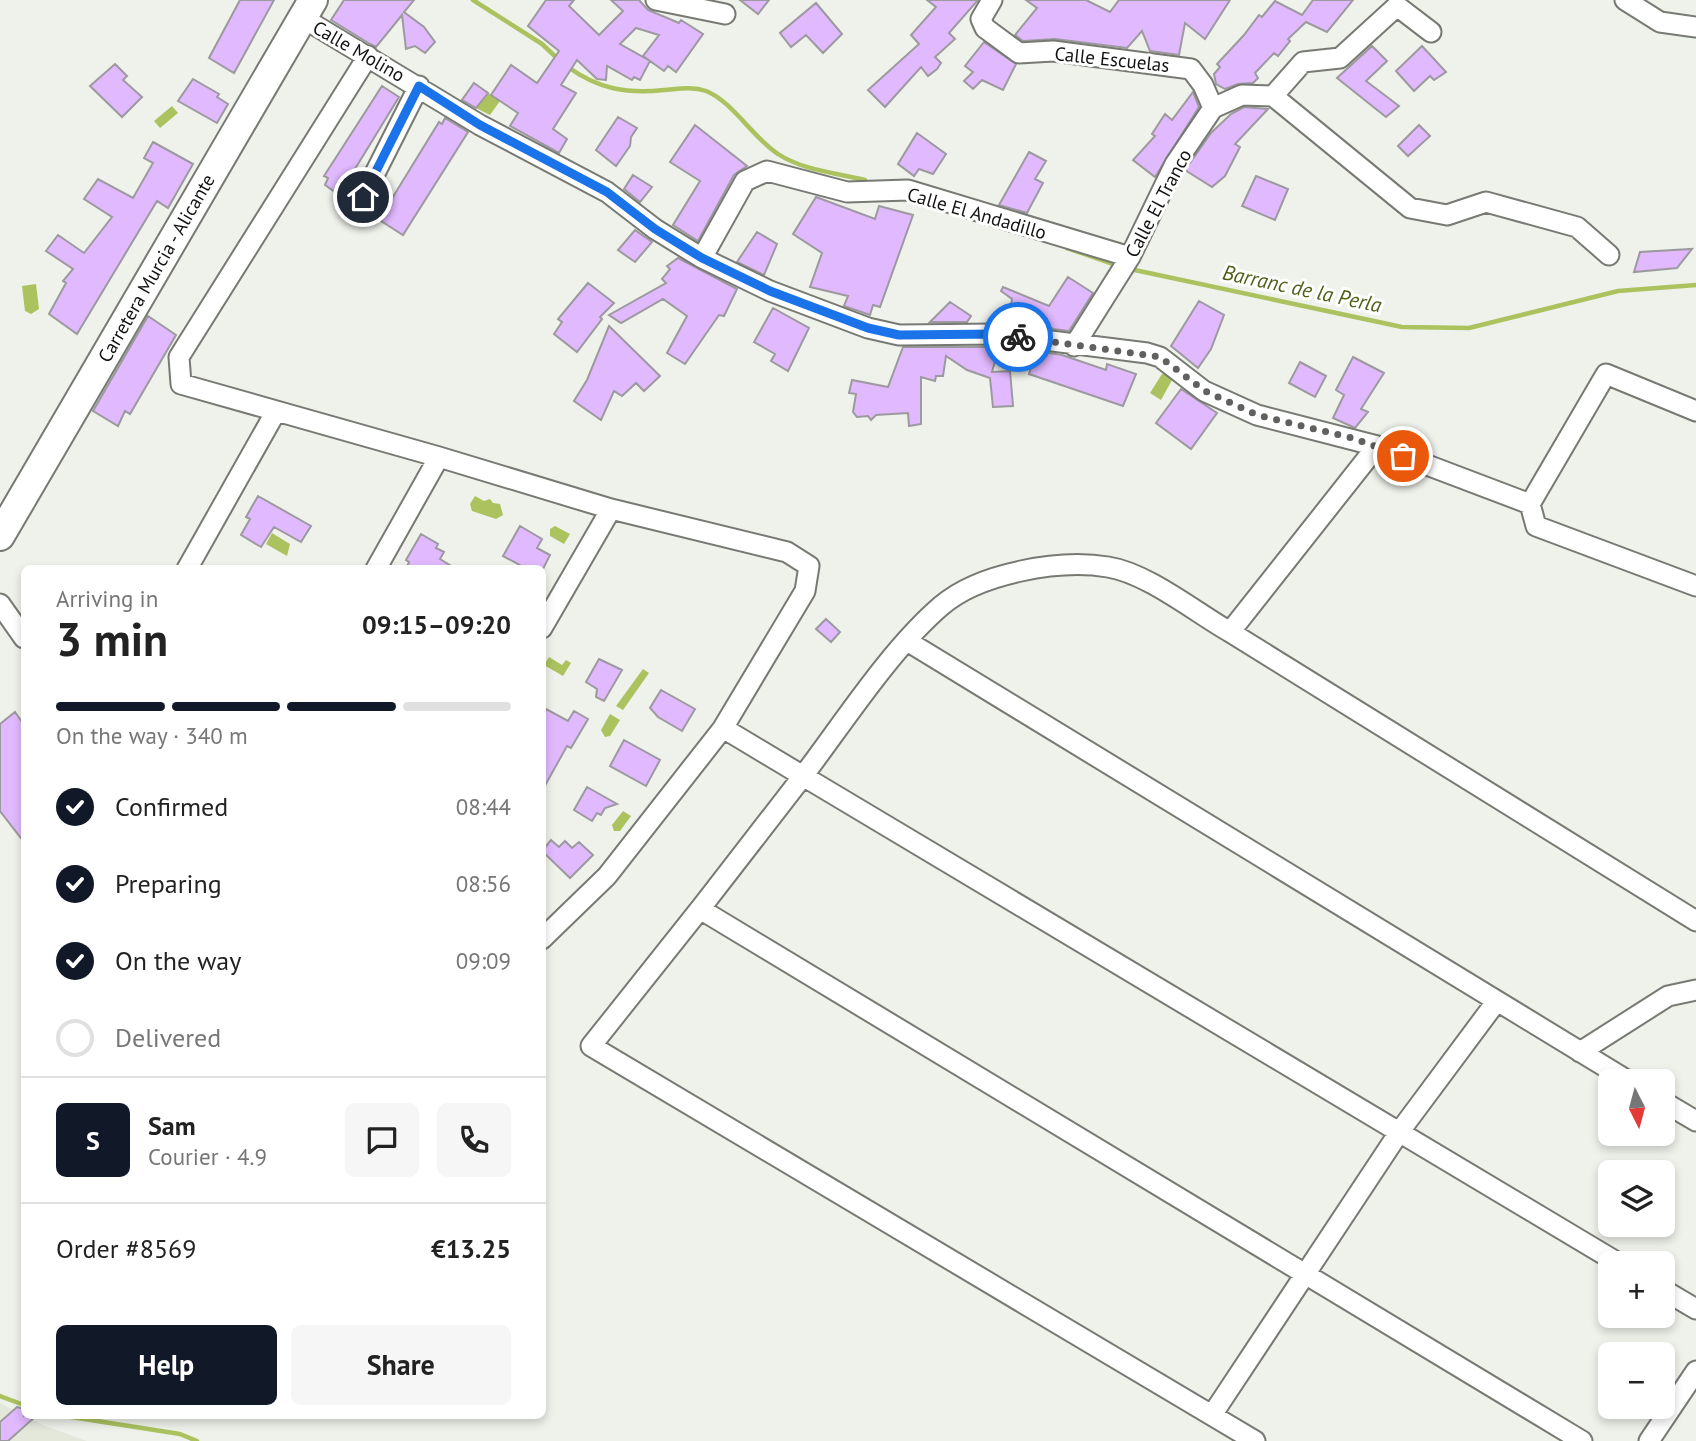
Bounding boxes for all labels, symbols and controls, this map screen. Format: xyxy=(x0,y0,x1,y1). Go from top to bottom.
street label: Calle Molino xyxy=(309,15,409,87)
street label: Calle Escuelas xyxy=(1053,41,1171,77)
street label: Calle El Tranco xyxy=(1119,145,1197,261)
pin xyxy=(333,167,393,227)
street label: Carretera Murcia - Alicante xyxy=(92,170,220,366)
icon: home xyxy=(344,178,382,216)
street label: Calle El Andadillo xyxy=(905,182,1049,244)
water label: Barranc de la Perla xyxy=(1220,258,1385,319)
courier xyxy=(983,302,1053,372)
icon: bike xyxy=(999,318,1037,356)
pin xyxy=(1373,426,1433,486)
icon: bag xyxy=(1384,437,1422,475)
text: Arriving in xyxy=(56,584,158,613)
text: 09:15–09:20 xyxy=(362,608,511,641)
text: 3 min xyxy=(56,609,168,669)
text: On the way · 340 m xyxy=(56,721,248,750)
icon: check xyxy=(56,788,94,826)
text: Confirmed xyxy=(115,790,228,823)
text: 08:44 xyxy=(456,792,511,821)
icon: check xyxy=(56,865,94,903)
text: Preparing xyxy=(115,867,222,900)
text: 08:56 xyxy=(456,869,511,898)
icon: check xyxy=(56,942,94,980)
text: On the way xyxy=(115,944,241,977)
text: 09:09 xyxy=(456,946,511,975)
text: Delivered xyxy=(115,1021,221,1054)
north arrow xyxy=(1598,1069,1675,1146)
map controls xyxy=(1598,1069,1675,1419)
button: chat xyxy=(345,1103,419,1177)
button: phone xyxy=(437,1103,511,1177)
text: Sam xyxy=(148,1109,196,1142)
text: S xyxy=(86,1124,100,1157)
text: Courier · 4.9 xyxy=(148,1142,267,1171)
button: layers xyxy=(1598,1160,1675,1237)
text: Order #8569 xyxy=(56,1232,196,1265)
text: €13.25 xyxy=(431,1232,511,1265)
button: + xyxy=(1598,1251,1675,1328)
button: Help xyxy=(56,1325,277,1405)
button: Share xyxy=(291,1325,511,1405)
button: − xyxy=(1598,1342,1675,1419)

